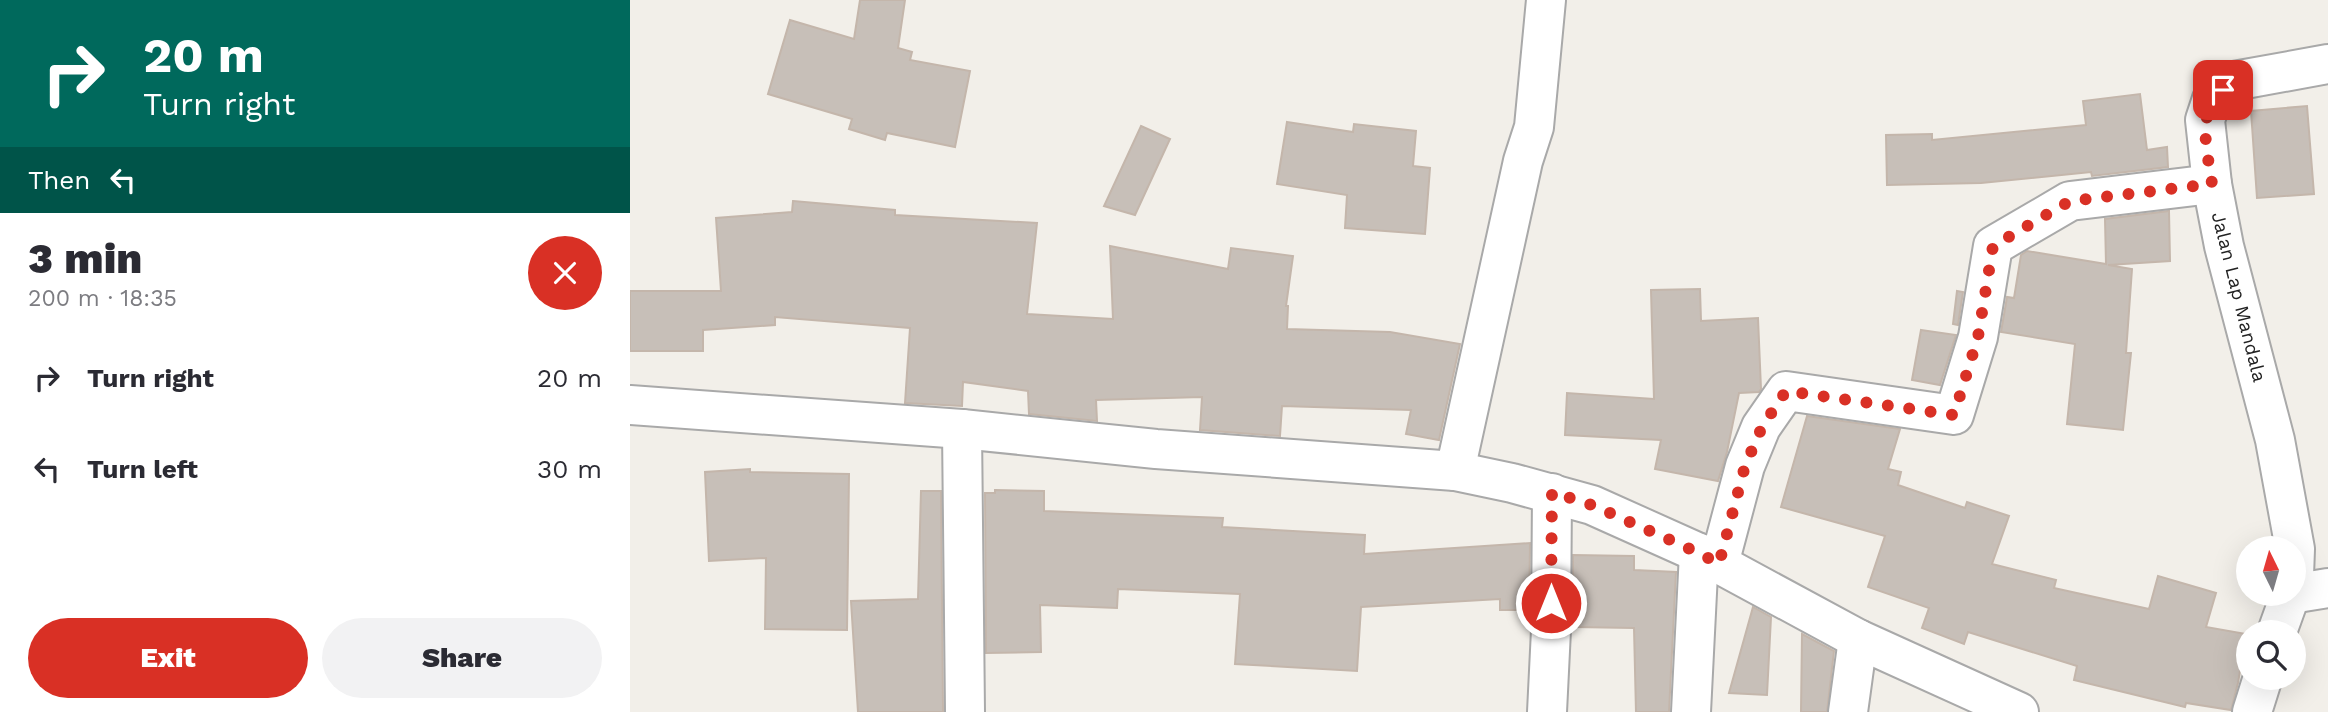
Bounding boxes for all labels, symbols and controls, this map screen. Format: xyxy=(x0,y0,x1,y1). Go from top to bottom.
text: 20 m xyxy=(143,26,264,84)
icon: right xyxy=(28,28,119,119)
pin xyxy=(2193,60,2253,120)
icon: arrive xyxy=(2204,71,2242,109)
text: Turn right xyxy=(143,85,295,123)
icon: left xyxy=(104,161,142,199)
text: Then xyxy=(28,165,90,195)
street label: Jalan Lap Mandala xyxy=(2207,210,2271,385)
text: 3 min xyxy=(28,234,142,283)
button: close xyxy=(528,236,602,310)
text: 200 m · 18:35 xyxy=(28,285,177,312)
icon: right xyxy=(28,359,66,397)
text: Turn right xyxy=(87,363,214,393)
text: 20 m xyxy=(537,363,602,393)
icon: left xyxy=(28,450,66,488)
text: Turn left xyxy=(87,454,198,484)
text: 30 m xyxy=(537,454,602,484)
north arrow xyxy=(2236,536,2306,606)
map controls xyxy=(2236,536,2306,690)
position arrow xyxy=(1514,566,1588,640)
button: Exit xyxy=(28,618,308,698)
button: Share xyxy=(322,618,602,698)
button: search xyxy=(2236,620,2306,690)

